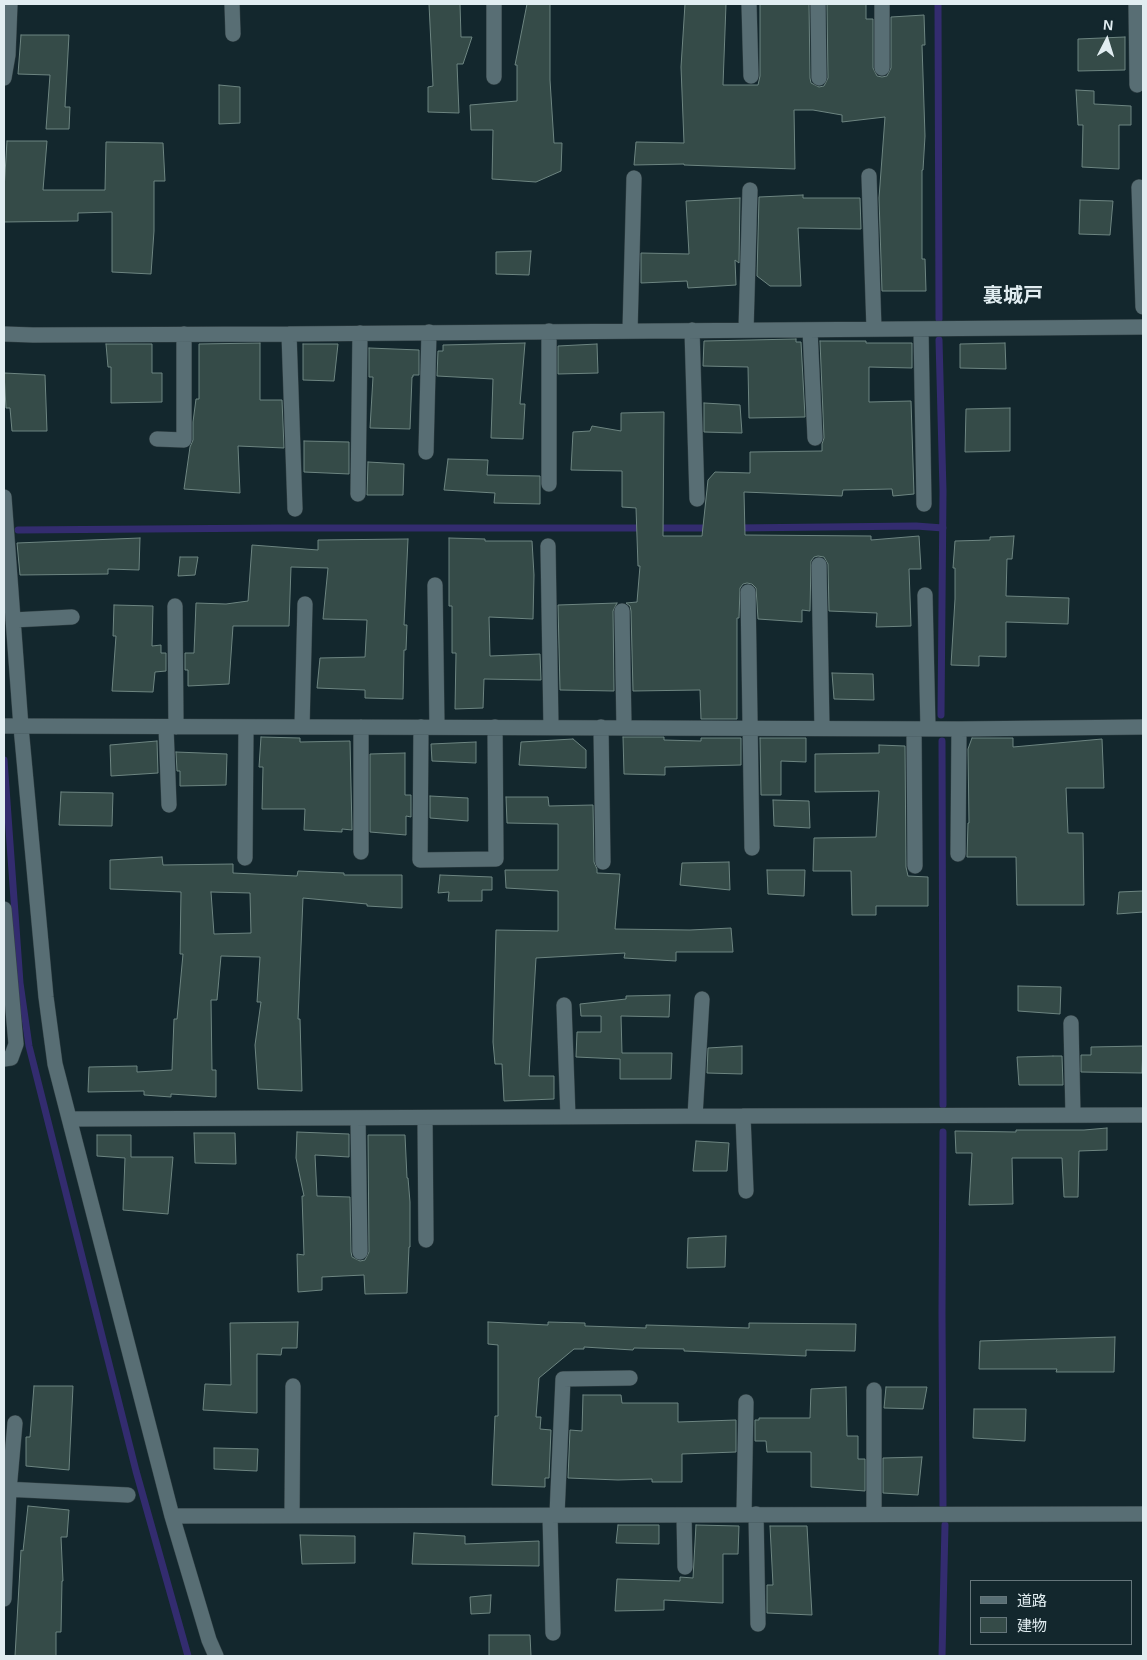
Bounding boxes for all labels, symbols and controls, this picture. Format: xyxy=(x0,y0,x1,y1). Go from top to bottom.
north arrow xyxy=(1082,15,1132,65)
text: N xyxy=(1103,17,1114,33)
district label: 裏城戸 xyxy=(983,284,1043,308)
legend xyxy=(970,1580,1132,1645)
text: 道路 xyxy=(1017,1592,1047,1609)
text: 建物 xyxy=(1017,1617,1047,1634)

